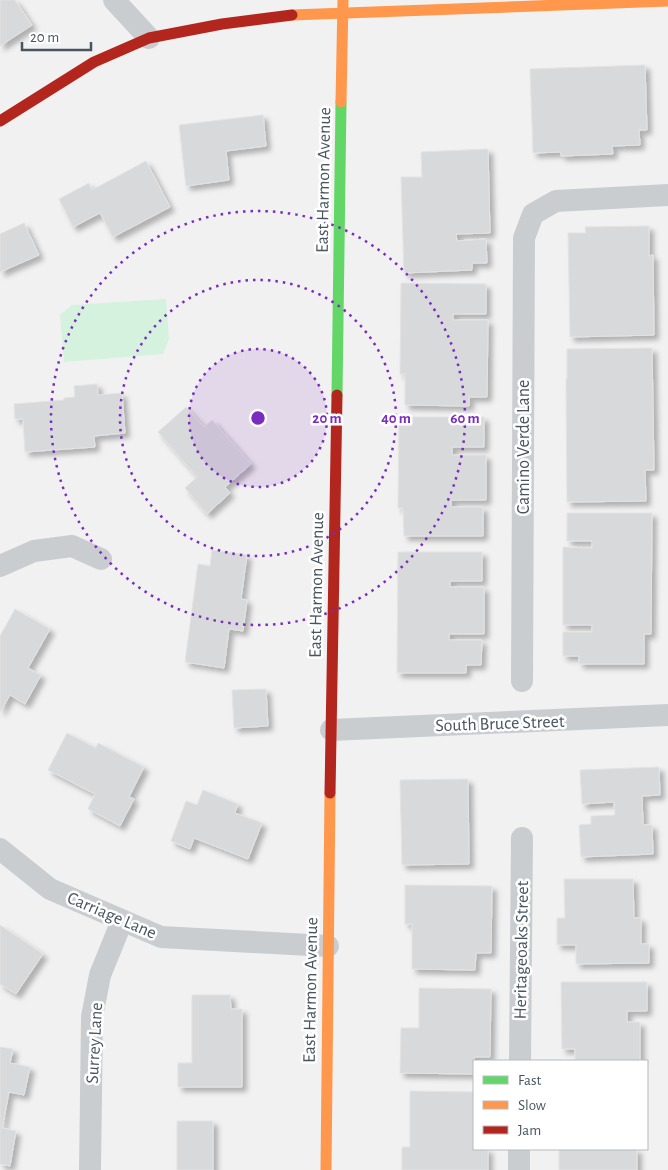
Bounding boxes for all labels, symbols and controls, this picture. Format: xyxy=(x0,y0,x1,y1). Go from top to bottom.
scale bar xyxy=(22,20,91,52)
text: 20 m xyxy=(30,30,59,45)
street label: East Harmon Avenue xyxy=(314,107,334,253)
street label: Camino Verde Lane xyxy=(515,380,533,514)
centre of rings xyxy=(249,409,267,427)
text: 20 m xyxy=(312,411,342,426)
text: 40 m xyxy=(381,411,411,426)
text: 60 m xyxy=(450,411,480,426)
street label: East Harmon Avenue xyxy=(307,512,327,658)
street label: South Bruce Street xyxy=(435,713,565,735)
street label: Heritageoaks Street xyxy=(512,880,532,1020)
street label: Carriage Lane xyxy=(64,889,159,943)
street label: East Harmon Avenue xyxy=(301,917,321,1063)
street label: Surrey Lane xyxy=(84,1002,106,1084)
legend xyxy=(473,1060,648,1150)
text: Fast xyxy=(518,1073,542,1088)
text: Slow xyxy=(518,1098,546,1113)
text: Jam xyxy=(518,1123,541,1138)

